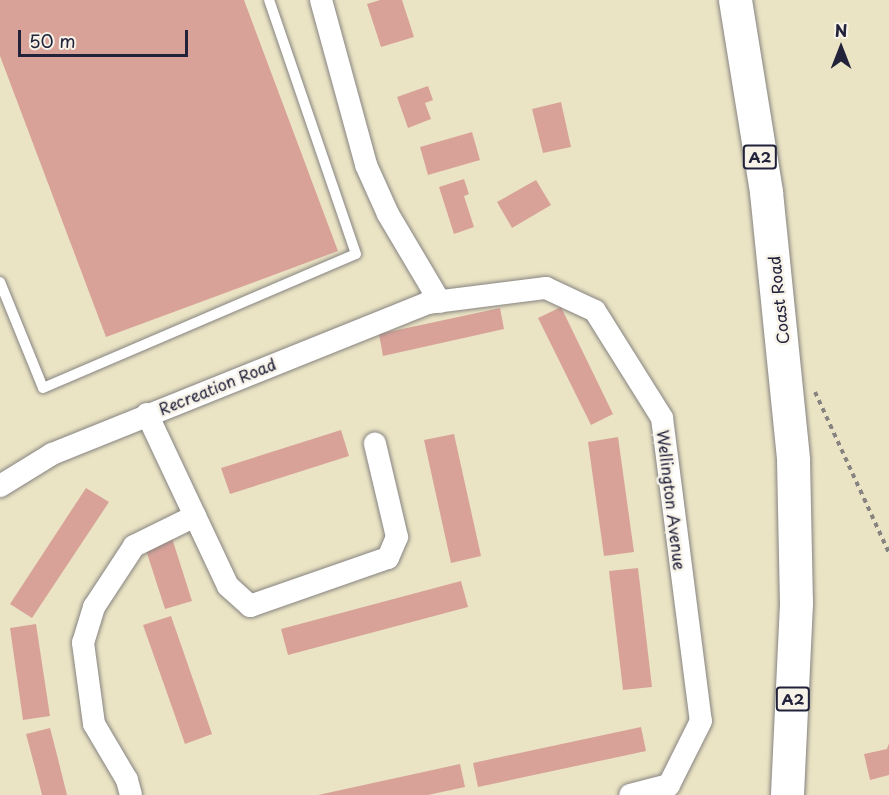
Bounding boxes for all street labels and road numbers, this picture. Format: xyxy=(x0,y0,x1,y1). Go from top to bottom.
road number: A2 xyxy=(742,145,778,169)
street label: Coast Road xyxy=(764,255,792,345)
street label: Recreation Road xyxy=(155,354,279,418)
street label: Wellington Avenue xyxy=(654,429,690,571)
road number: A2 xyxy=(775,687,811,711)

